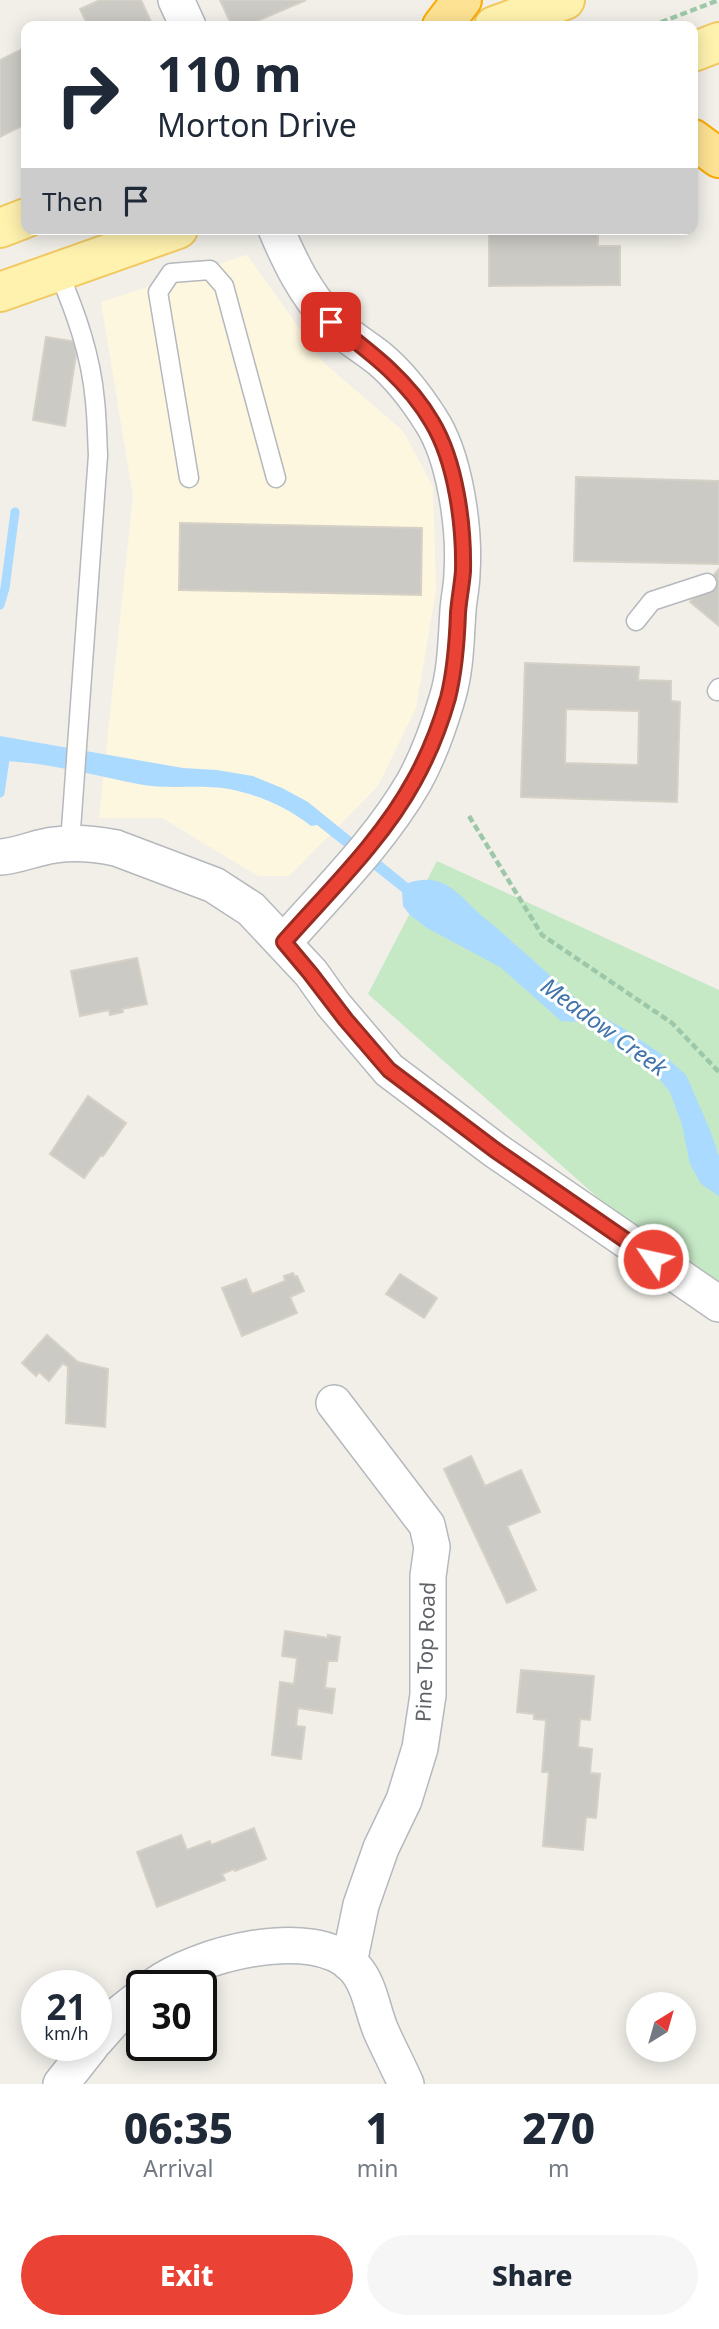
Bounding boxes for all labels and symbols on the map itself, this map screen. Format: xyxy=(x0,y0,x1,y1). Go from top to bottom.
pin xyxy=(301,292,361,352)
water label: Meadow Creek xyxy=(535,970,675,1084)
position arrow xyxy=(616,1222,690,1296)
street label: Pine Top Road xyxy=(409,1581,441,1722)
speed limit sign: 30 xyxy=(126,1970,217,2061)
north arrow xyxy=(626,1992,696,2062)

